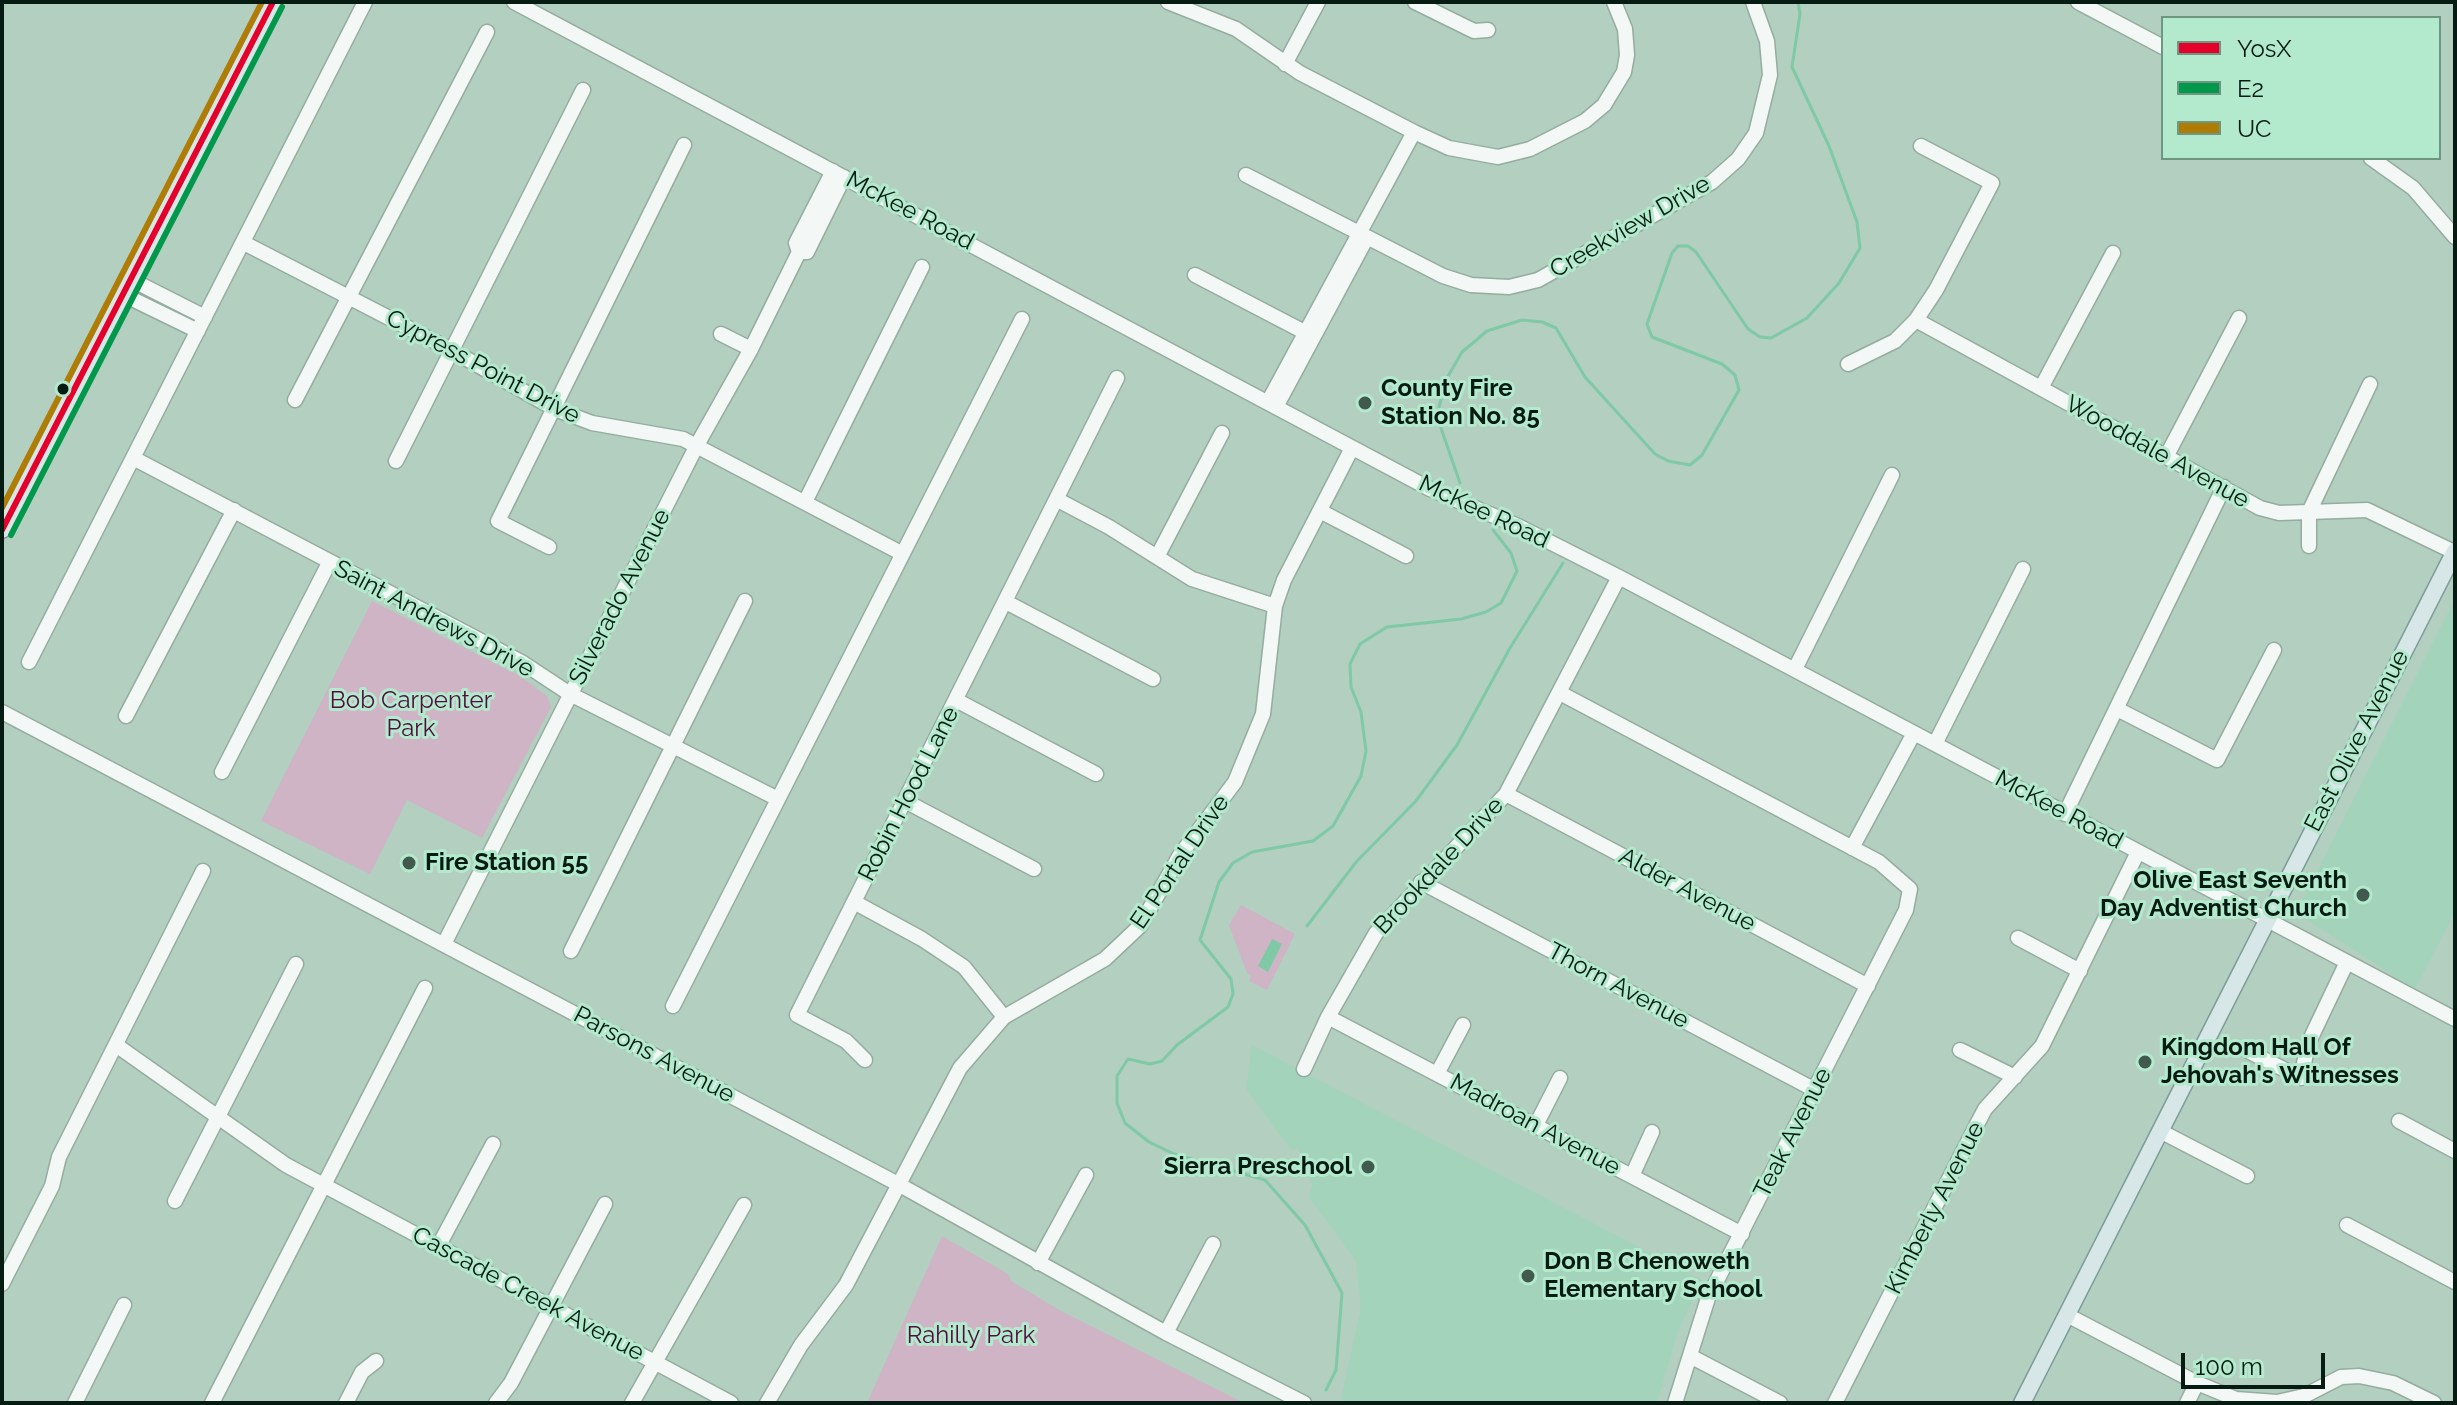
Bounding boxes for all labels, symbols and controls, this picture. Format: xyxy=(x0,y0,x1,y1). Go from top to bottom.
legend xyxy=(2161,16,2441,160)
text: YosX xyxy=(2237,34,2291,63)
text: E2 xyxy=(2237,74,2264,103)
text: UC xyxy=(2237,114,2272,143)
street label: McKee Road xyxy=(841,165,979,257)
street label: Creekview Drive xyxy=(1545,170,1715,284)
street label: Cypress Point Drive xyxy=(381,304,585,430)
place label: County Fire Station No. 85 xyxy=(1381,375,1540,431)
unlabelled marker xyxy=(55,381,71,397)
street label: Wooddale Avenue xyxy=(2060,389,2254,515)
marker: County Fire Station No. 85 xyxy=(1356,394,1374,412)
street label: McKee Road xyxy=(1414,469,1554,555)
street label: Silverado Avenue xyxy=(563,504,677,690)
street label: Saint Andrews Drive xyxy=(329,554,539,684)
street label: East Olive Avenue xyxy=(2299,645,2415,837)
park label: Bob Carpenter Park xyxy=(330,687,492,743)
street label: Robin Hood Lane xyxy=(853,702,965,886)
street label: McKee Road xyxy=(1990,764,2128,856)
street label: El Portal Drive xyxy=(1125,789,1235,935)
street label: Brookdale Drive xyxy=(1368,792,1510,940)
street label: Alder Avenue xyxy=(1614,842,1760,938)
place label: Fire Station 55 xyxy=(425,849,588,877)
marker: Fire Station 55 xyxy=(400,854,418,872)
place label: Olive East Seventh Day Adventist Church xyxy=(2100,867,2347,923)
marker: Olive East Seventh Day Adventist Church xyxy=(2354,886,2372,904)
street label: Thorn Avenue xyxy=(1543,937,1693,1035)
street label: Parsons Avenue xyxy=(569,1000,739,1110)
place label: Kingdom Hall Of Jehovah's Witnesses xyxy=(2161,1034,2399,1090)
marker: Kingdom Hall Of Jehovah's Witnesses xyxy=(2136,1053,2154,1071)
street label: Teak Avenue xyxy=(1748,1063,1838,1203)
street label: Madroan Avenue xyxy=(1445,1068,1625,1182)
street label: Kimberly Avenue xyxy=(1879,1117,1991,1299)
place label: Sierra Preschool xyxy=(1164,1153,1352,1181)
marker: Sierra Preschool xyxy=(1359,1158,1377,1176)
street label: Cascade Creek Avenue xyxy=(407,1221,649,1367)
place label: Don B Chenoweth Elementary School xyxy=(1544,1248,1762,1304)
marker: Don B Chenoweth Elementary School xyxy=(1519,1267,1537,1285)
park label: Rahilly Park xyxy=(907,1322,1035,1350)
scale bar xyxy=(2185,1337,2329,1387)
text: 100 m xyxy=(2195,1352,2263,1381)

